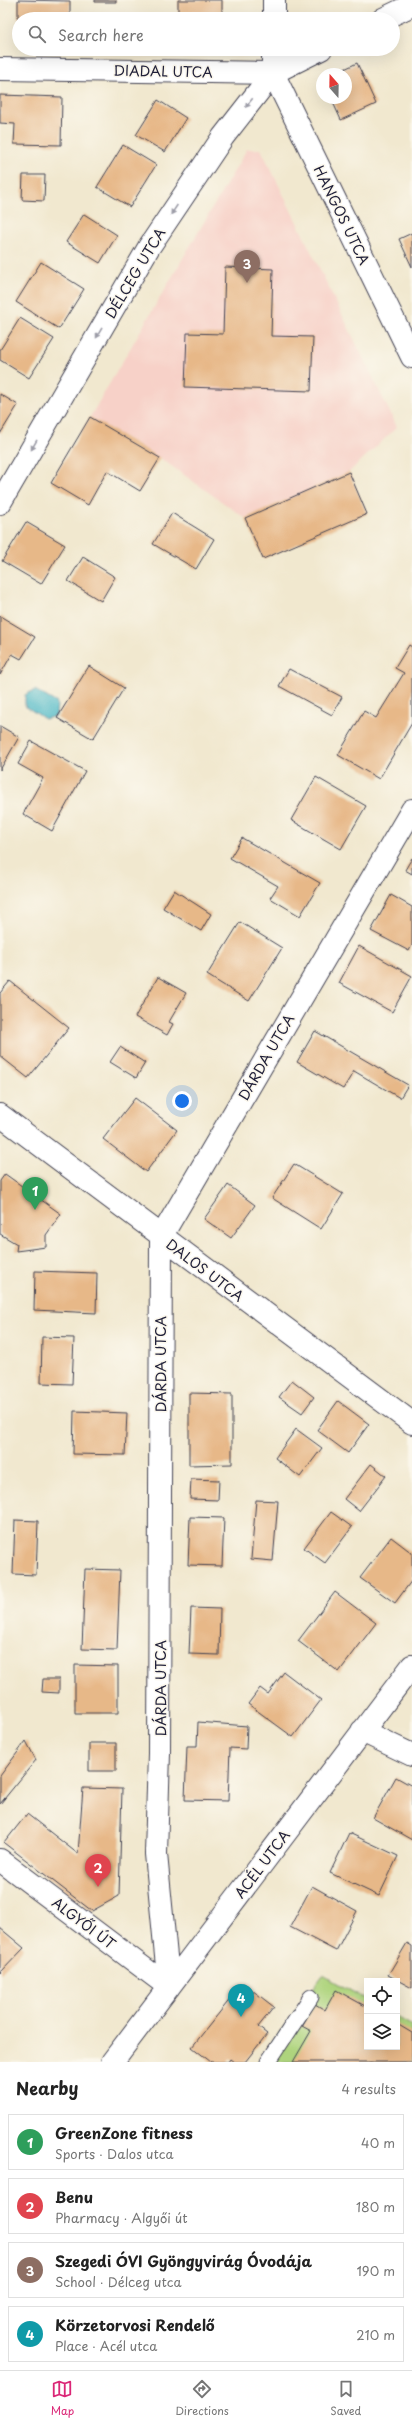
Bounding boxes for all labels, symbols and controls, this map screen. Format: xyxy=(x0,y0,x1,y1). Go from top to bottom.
search box xyxy=(12,12,400,56)
icon: search xyxy=(26,23,48,45)
text: Search here xyxy=(58,23,144,46)
street label: DIADAL UTCA xyxy=(113,60,213,82)
north arrow xyxy=(316,68,352,104)
one-way arrow xyxy=(245,98,253,109)
street label: HANGOS UTCA xyxy=(309,162,375,269)
one-way arrow xyxy=(170,205,178,215)
street label: DÉLCEG UTCA xyxy=(100,223,171,322)
pin: 3 xyxy=(234,250,260,283)
one-way arrow xyxy=(96,327,103,339)
one-way arrow xyxy=(30,439,37,451)
street label: DÁRDA UTCA xyxy=(233,1010,299,1104)
your location xyxy=(172,1091,192,1111)
pin: 1 xyxy=(22,1177,48,1210)
street label: DALOS UTCA xyxy=(162,1234,249,1306)
street label: DÁRDA UTCA xyxy=(150,1315,171,1412)
street label: DÁRDA UTCA xyxy=(150,1639,171,1736)
street label: ACÉL UTCA xyxy=(229,1825,295,1903)
pin: 2 xyxy=(85,1854,111,1887)
street label: ALGYŐI ÚT xyxy=(48,1892,121,1954)
map controls xyxy=(364,1978,400,2050)
button: locate xyxy=(364,1978,400,2014)
pin: 4 xyxy=(228,1984,254,2017)
button: layers xyxy=(364,2014,400,2050)
text: Nearby xyxy=(16,2075,78,2101)
text: 4 results xyxy=(342,2079,396,2098)
text: GreenZone fitness xyxy=(55,2121,193,2144)
text: 1 xyxy=(27,2133,33,2152)
text: 40 m xyxy=(361,2133,395,2152)
text: Sports · Dalos utca xyxy=(55,2144,174,2163)
text: Benu xyxy=(55,2185,93,2208)
text: 2 xyxy=(25,2197,35,2216)
text: 180 m xyxy=(356,2197,395,2216)
text: Pharmacy · Algyői út xyxy=(55,2208,188,2227)
text: Szegedi ÓVI Gyöngyvirág Óvodája xyxy=(55,2249,312,2272)
text: 3 xyxy=(26,2261,34,2280)
text: 190 m xyxy=(356,2261,395,2280)
text: School · Délceg utca xyxy=(55,2272,182,2291)
text: Körzetorvosi Rendelő xyxy=(55,2313,215,2336)
text: 4 xyxy=(26,2325,34,2344)
text: 210 m xyxy=(356,2325,395,2344)
text: Place · Acél utca xyxy=(55,2336,157,2355)
tab: Map xyxy=(51,2378,74,2419)
tab: Directions xyxy=(175,2378,229,2419)
tab: Saved xyxy=(330,2378,361,2419)

